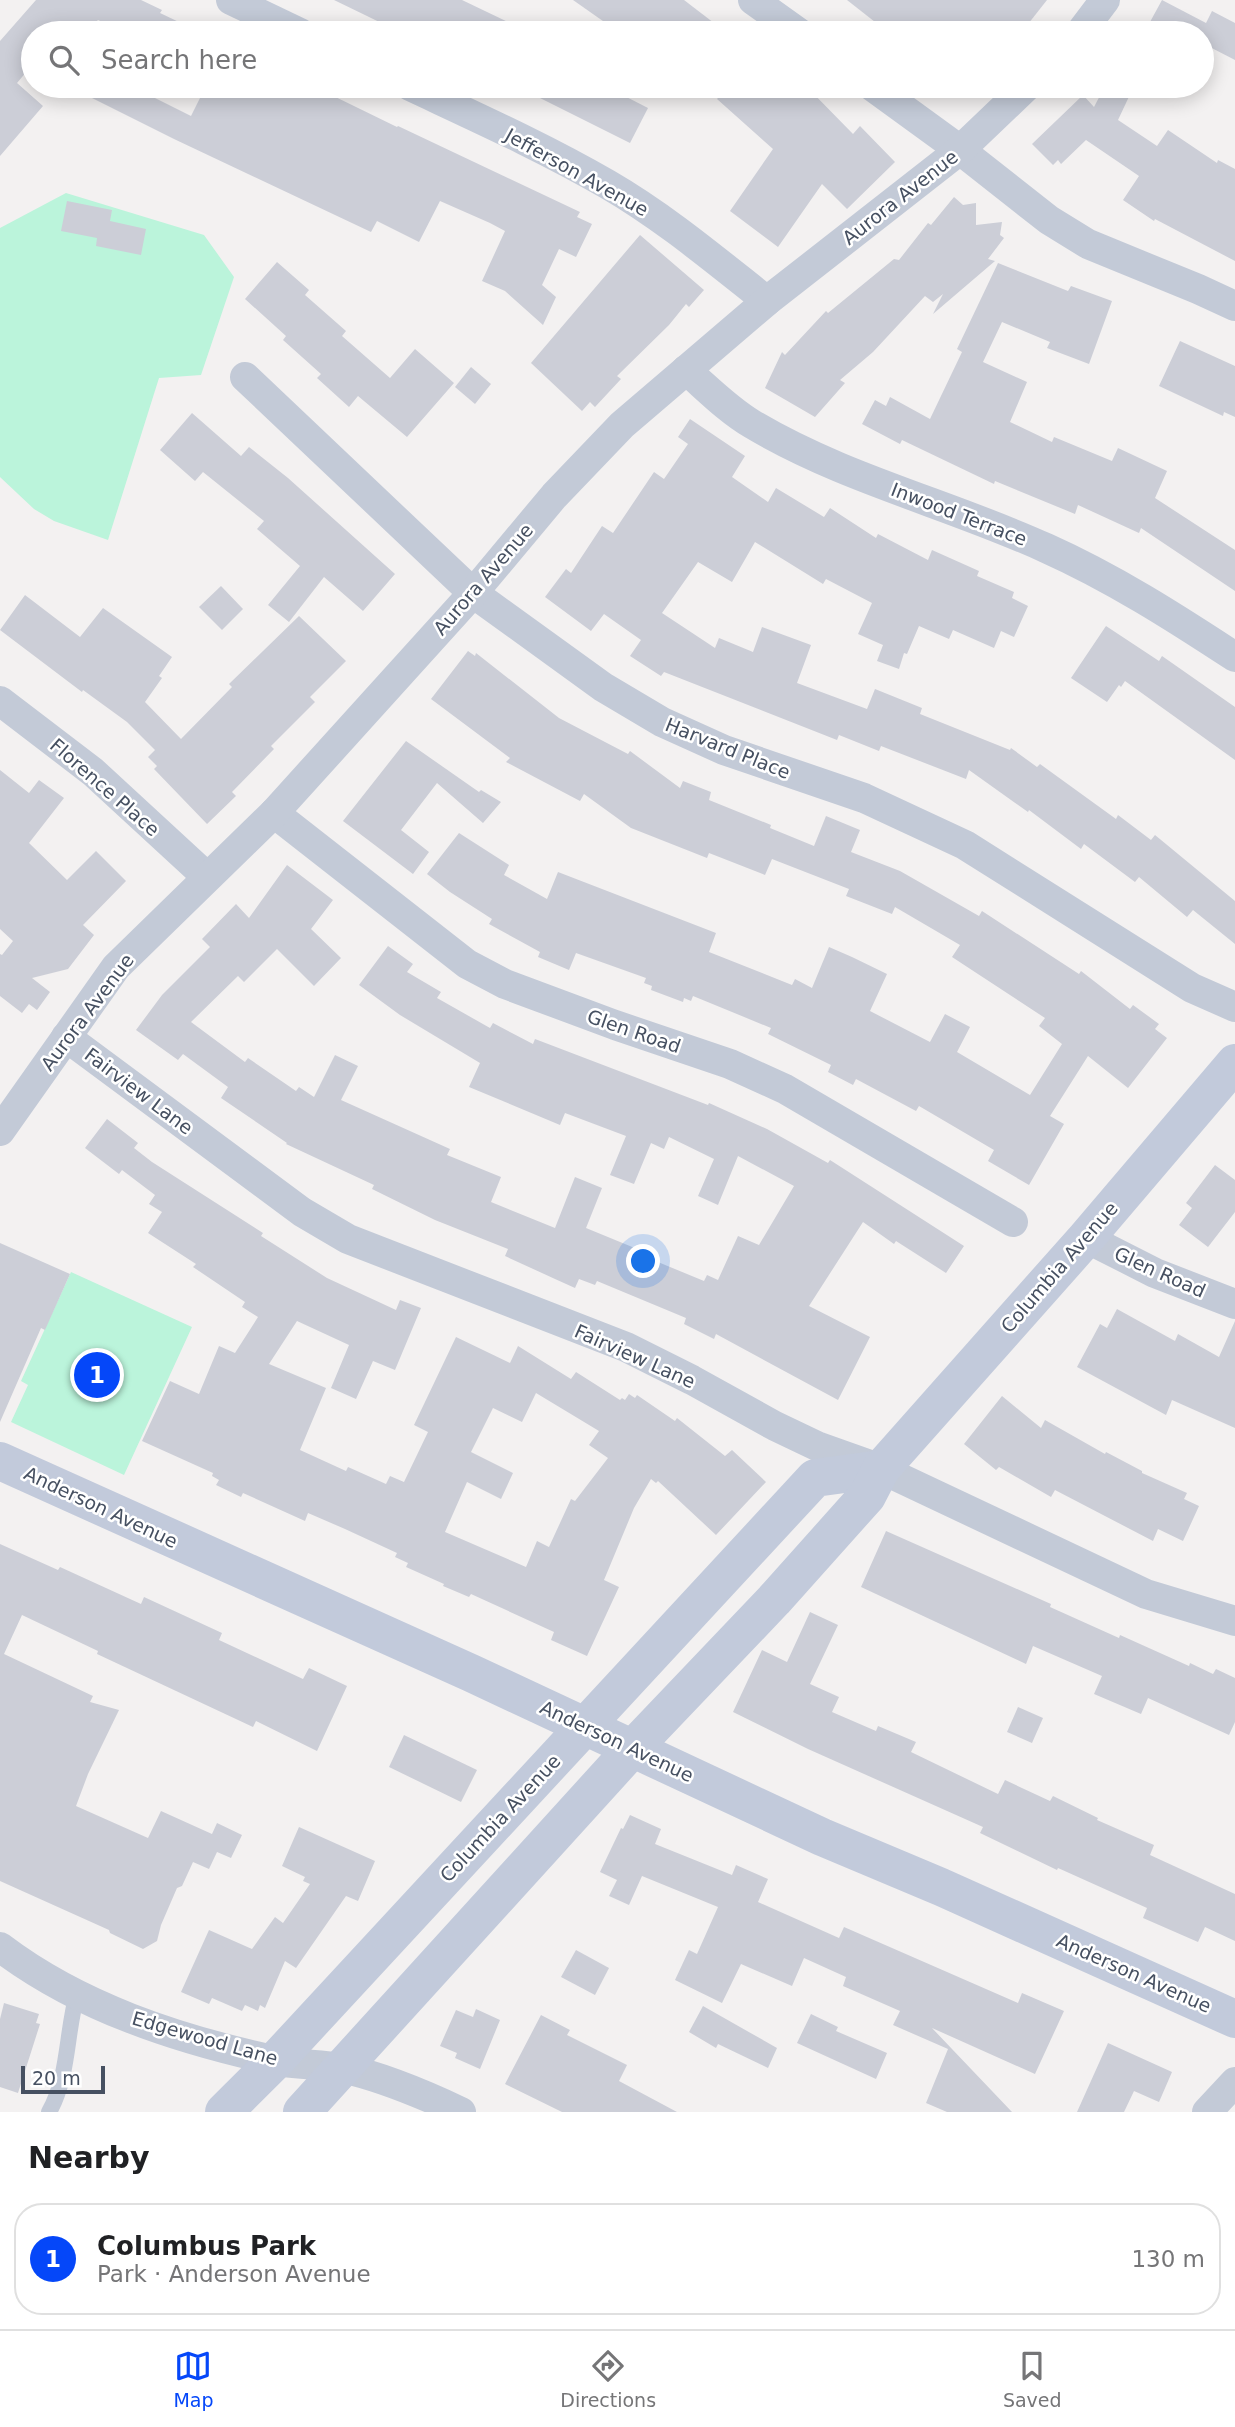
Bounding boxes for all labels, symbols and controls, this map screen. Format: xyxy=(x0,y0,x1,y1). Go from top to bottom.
search box xyxy=(21,21,1214,98)
icon: search xyxy=(45,41,83,79)
text: Search here xyxy=(101,45,257,75)
street label: Jefferson Avenue xyxy=(501,123,652,220)
street label: Aurora Avenue xyxy=(838,145,962,249)
street label: Inwood Terrace xyxy=(888,478,1030,550)
street label: Aurora Avenue xyxy=(429,519,537,639)
street label: Harvard Place xyxy=(662,713,794,783)
street label: Florence Place xyxy=(46,734,164,840)
street label: Aurora Avenue xyxy=(36,949,138,1075)
street label: Glen Road xyxy=(584,1005,684,1057)
street label: Fairview Lane xyxy=(81,1043,197,1139)
street label: Columbia Avenue xyxy=(996,1197,1122,1337)
street label: Glen Road xyxy=(1111,1242,1209,1302)
your location xyxy=(626,1244,660,1278)
street label: Fairview Lane xyxy=(571,1320,699,1392)
pin: 1 xyxy=(74,1349,120,1401)
street label: Anderson Avenue xyxy=(21,1462,181,1552)
street label: Anderson Avenue xyxy=(537,1696,697,1786)
street label: Columbia Avenue xyxy=(435,1750,565,1886)
street label: Anderson Avenue xyxy=(1053,1929,1215,2017)
street label: Edgewood Lane xyxy=(130,2007,280,2069)
scale bar xyxy=(21,2063,105,2095)
text: 20 m xyxy=(32,2067,81,2089)
text: Nearby xyxy=(28,2140,150,2175)
text: Columbus Park xyxy=(97,2231,316,2261)
text: 1 xyxy=(45,2246,61,2272)
text: 130 m xyxy=(1131,2246,1205,2272)
text: Park · Anderson Avenue xyxy=(97,2261,371,2287)
tab: Map xyxy=(173,2347,214,2411)
tab: Directions xyxy=(560,2347,656,2411)
tab: Saved xyxy=(1003,2347,1062,2411)

